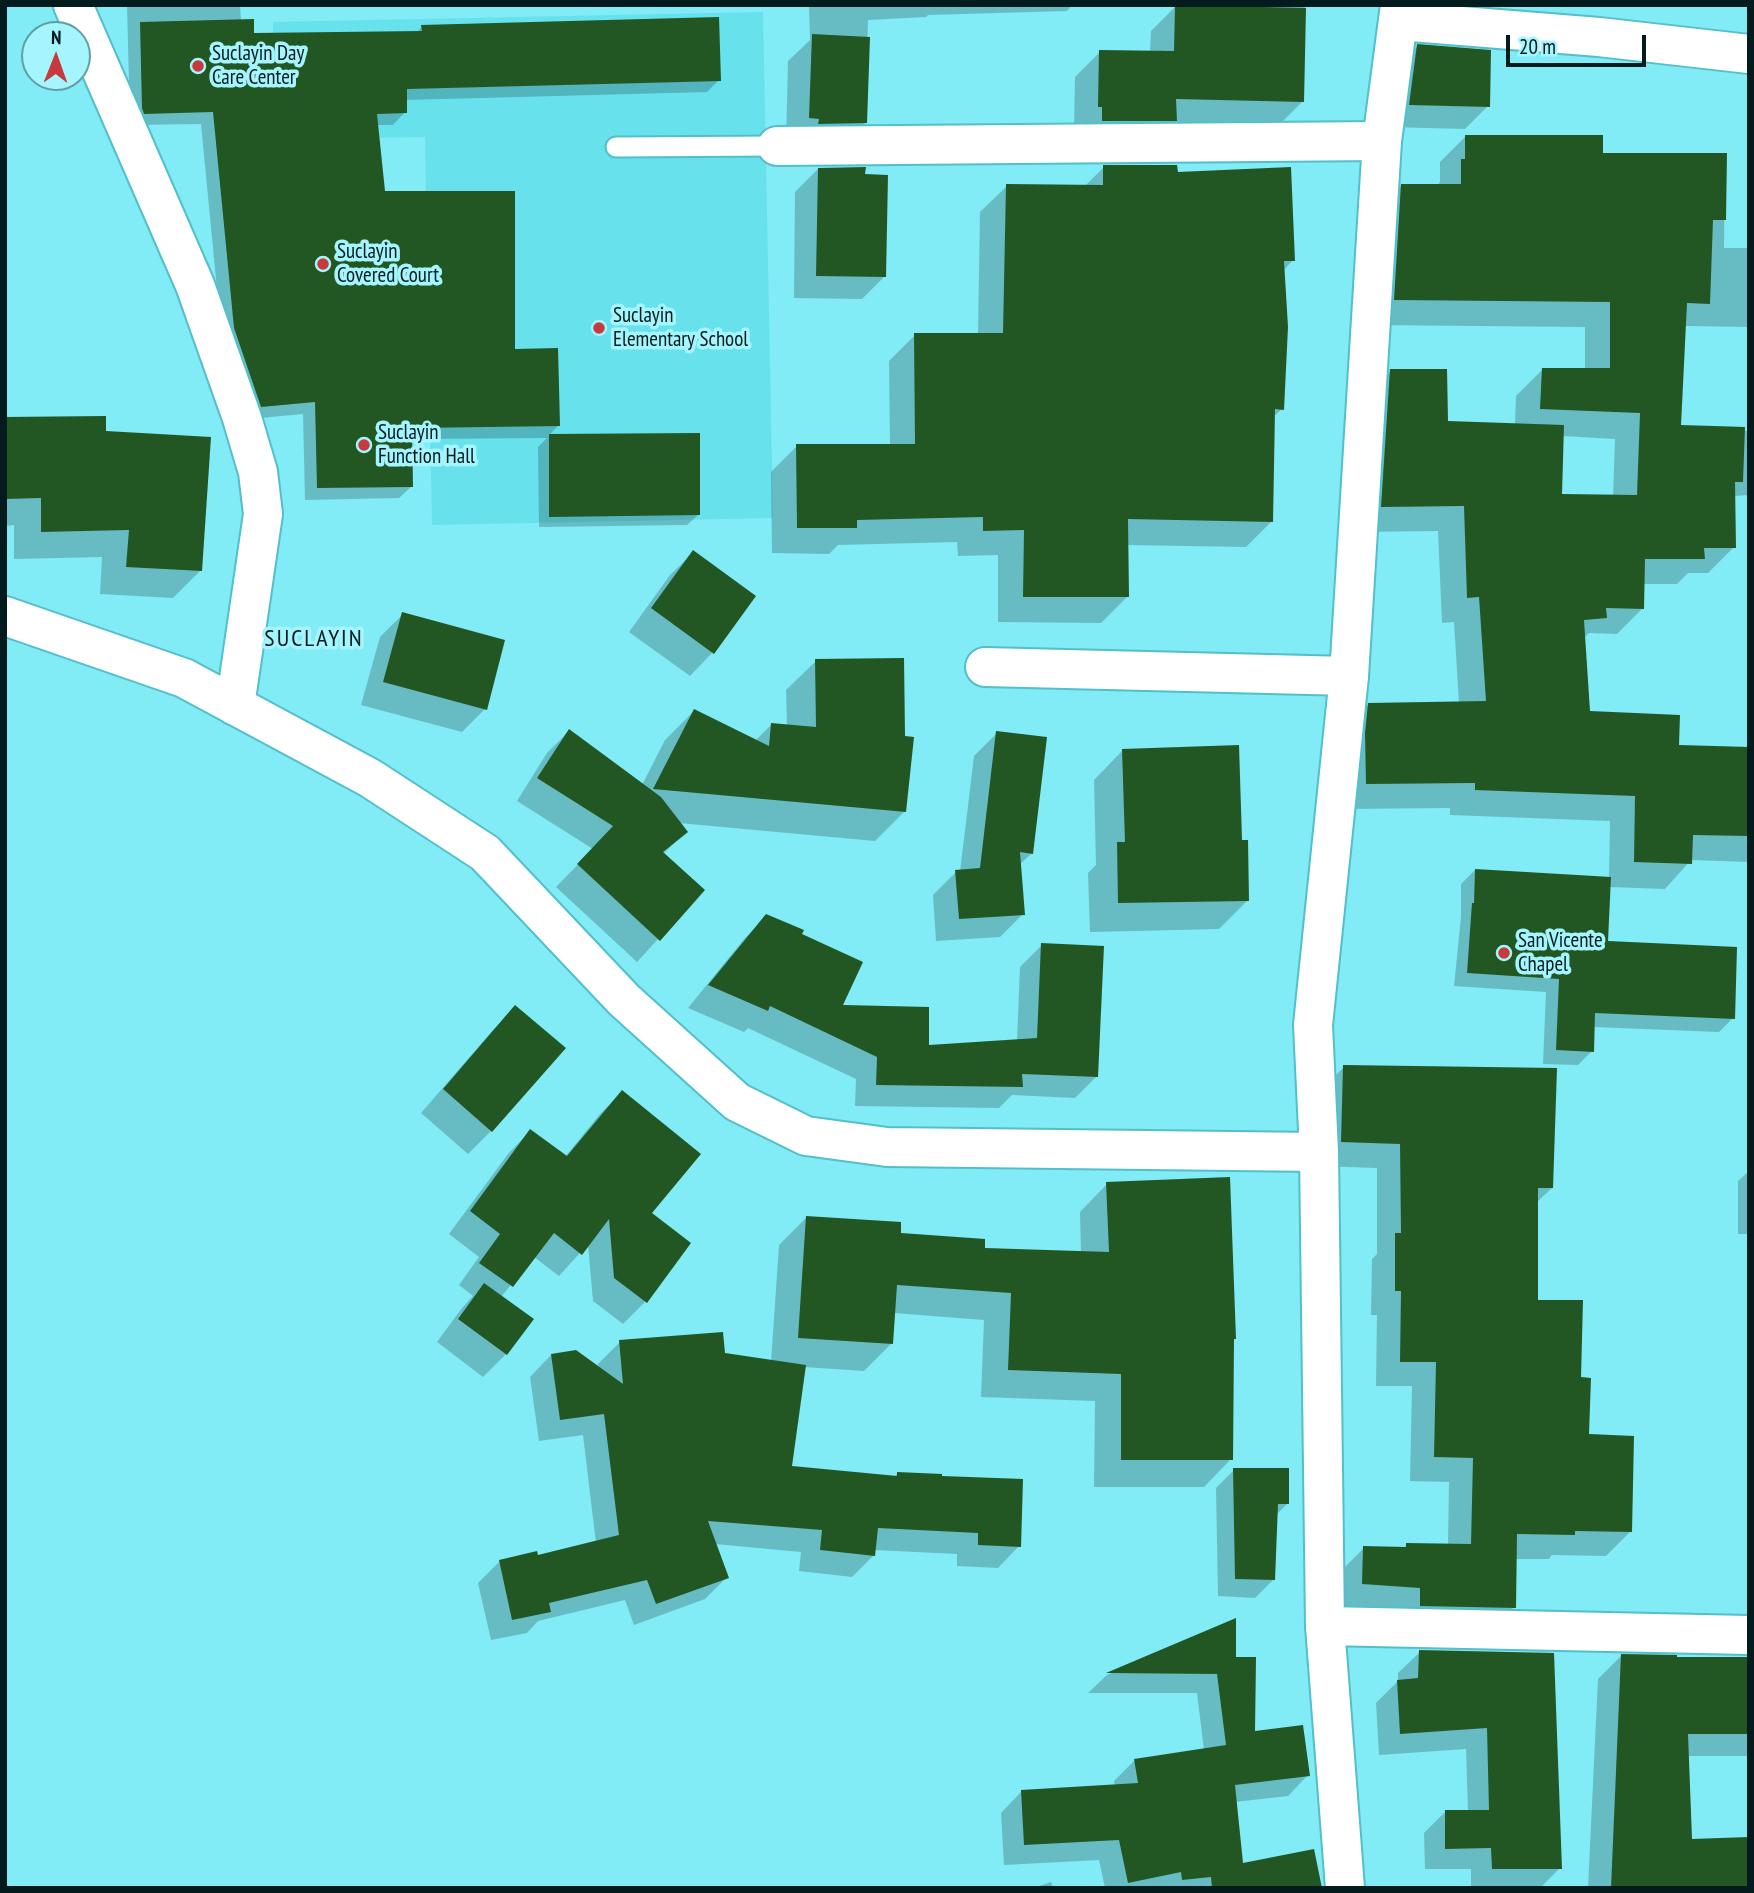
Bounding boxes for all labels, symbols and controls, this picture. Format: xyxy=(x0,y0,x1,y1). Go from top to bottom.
north arrow xyxy=(21,21,91,91)
scale bar xyxy=(1509,21,1649,65)
text: N xyxy=(51,25,62,49)
text: 20 m xyxy=(1519,33,1556,60)
place label: Suclayin Day Care Center xyxy=(212,41,304,91)
marker: Suclayin Day Care Center xyxy=(190,58,206,74)
place label: Suclayin Covered Court xyxy=(337,239,439,289)
marker: Suclayin Covered Court xyxy=(315,256,331,272)
place label: Suclayin Elementary School xyxy=(613,303,748,353)
marker: Suclayin Elementary School xyxy=(591,320,607,336)
place label: Suclayin Function Hall xyxy=(378,420,475,470)
marker: Suclayin Function Hall xyxy=(356,437,372,453)
district label: SUCLAYIN xyxy=(265,625,363,653)
place label: San Vicente Chapel xyxy=(1518,928,1603,978)
marker: San Vicente Chapel xyxy=(1496,945,1512,961)

